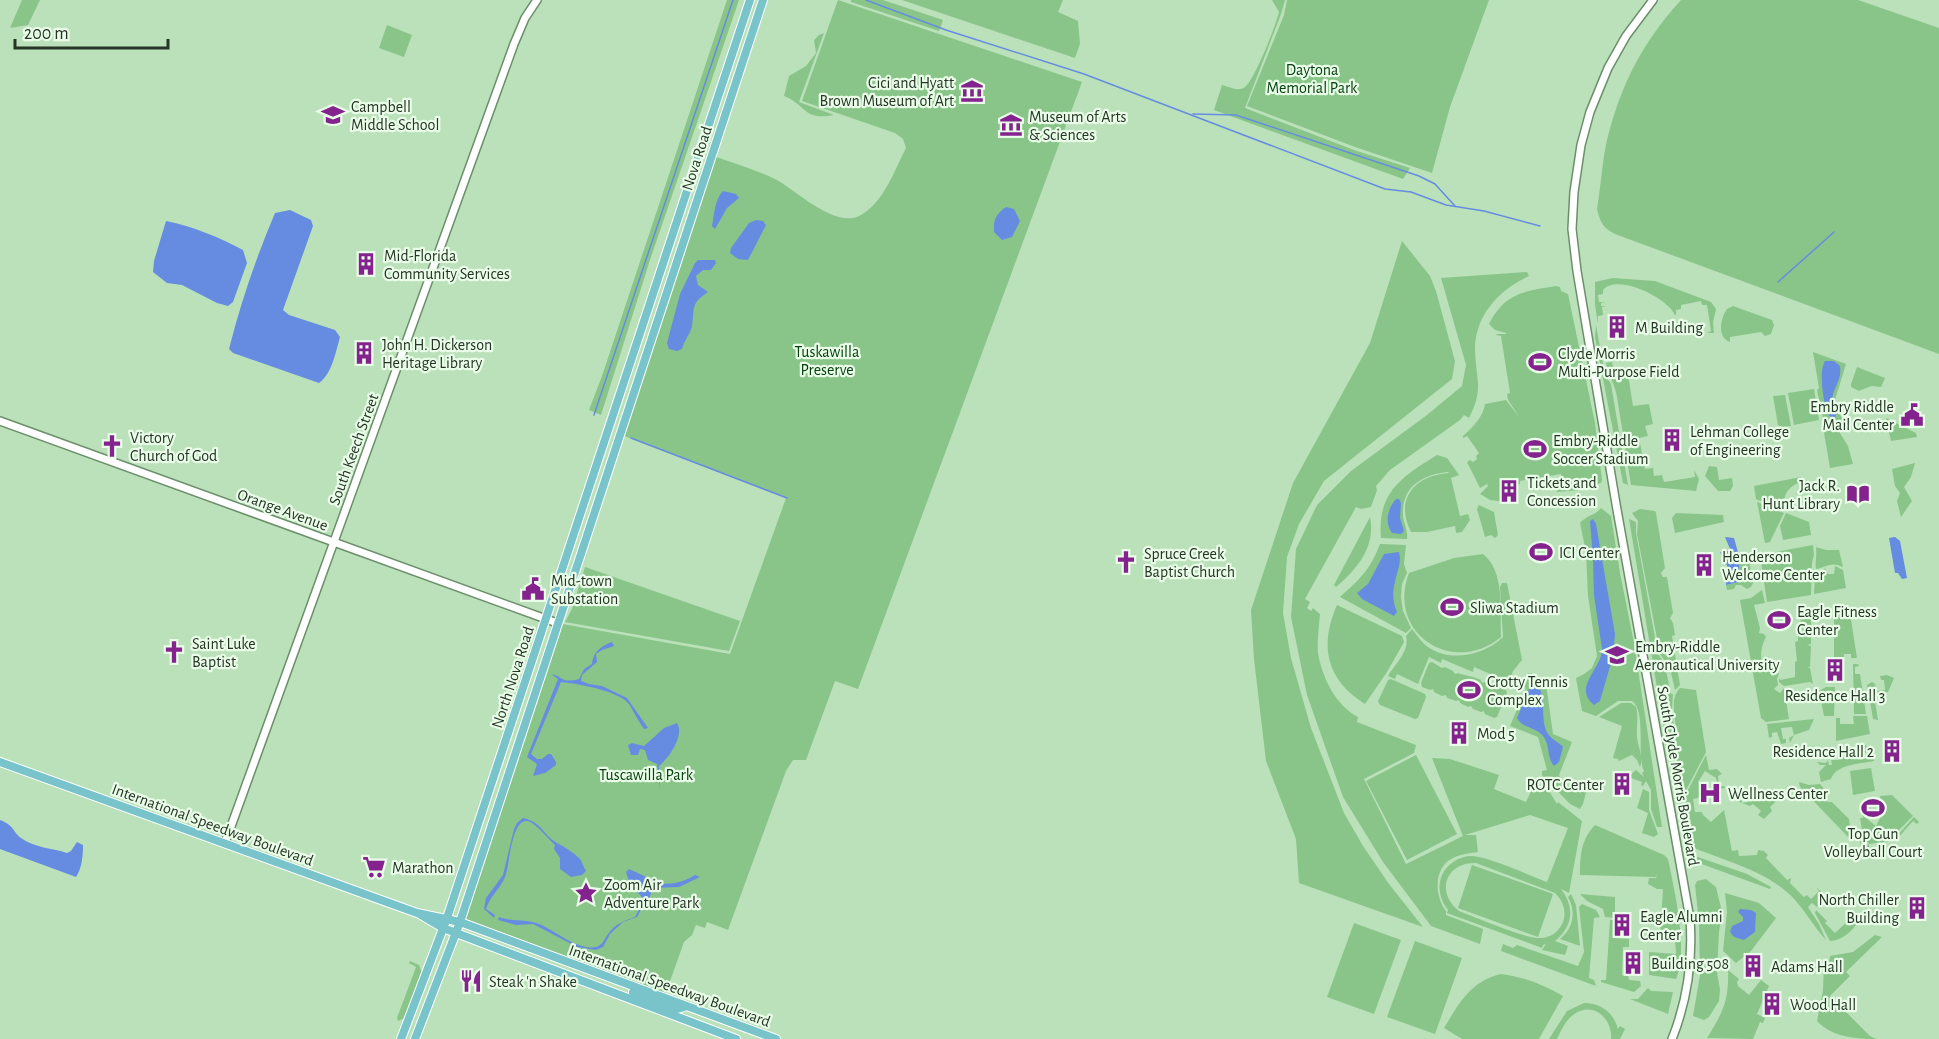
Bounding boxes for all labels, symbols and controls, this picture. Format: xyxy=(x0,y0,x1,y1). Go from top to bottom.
scale bar xyxy=(15,12,168,50)
text: 200 m xyxy=(24,25,69,43)
park label: Daytona Memorial Park xyxy=(1267,62,1358,96)
place label: Cici and Hyatt Brown Museum of Art xyxy=(820,75,954,109)
museum icon: Cici and Hyatt Brown Museum of Art xyxy=(959,78,985,104)
place label: Campbell Middle School xyxy=(351,99,439,133)
school or university icon: Campbell Middle School xyxy=(320,102,346,128)
place label: Museum of Arts & Sciences xyxy=(1029,109,1127,143)
museum icon: Museum of Arts & Sciences xyxy=(998,112,1024,138)
street label: Nova Road xyxy=(679,124,715,192)
place label: Mid-Florida Community Services xyxy=(384,248,510,283)
building icon: Mid-Florida Community Services xyxy=(353,251,379,277)
building icon: M Building xyxy=(1604,314,1630,340)
place label: M Building xyxy=(1635,320,1703,336)
place label: John H. Dickerson Heritage Library xyxy=(382,337,492,372)
building icon: John H. Dickerson Heritage Library xyxy=(351,340,377,366)
park label: Tuskawilla Preserve xyxy=(795,344,859,378)
place label: Clyde Morris Multi-Purpose Field xyxy=(1558,346,1679,380)
sports icon: Clyde Morris Multi-Purpose Field xyxy=(1527,349,1553,375)
street label: South Keech Street xyxy=(326,392,382,507)
place label: Embry Riddle Mail Center xyxy=(1810,399,1895,433)
public building icon: Embry Riddle Mail Center xyxy=(1899,402,1925,428)
place label: Lehman College of Engineering xyxy=(1690,424,1789,458)
building icon: Lehman College of Engineering xyxy=(1659,427,1685,453)
place label: Victory Church of God xyxy=(130,430,217,464)
church icon: Victory Church of God xyxy=(99,433,125,459)
place label: Embry-Riddle Soccer Stadium xyxy=(1553,433,1649,467)
sports icon: Embry-Riddle Soccer Stadium xyxy=(1522,436,1548,462)
place label: Tickets and Concession xyxy=(1527,475,1597,509)
building icon: Tickets and Concession xyxy=(1496,478,1522,504)
place label: Jack R. Hunt Library xyxy=(1762,478,1840,513)
library icon: Jack R. Hunt Library xyxy=(1845,481,1871,507)
street label: Orange Avenue xyxy=(235,486,330,534)
sports icon: ICI Center xyxy=(1528,539,1554,565)
place label: ICI Center xyxy=(1559,545,1620,561)
place label: Spruce Creek Baptist Church xyxy=(1144,546,1235,580)
church icon: Spruce Creek Baptist Church xyxy=(1113,549,1139,575)
place label: Henderson Welcome Center xyxy=(1722,549,1825,583)
building icon: Henderson Welcome Center xyxy=(1691,552,1717,578)
place label: Mid-town Substation xyxy=(551,573,618,607)
public building icon: Mid-town Substation xyxy=(520,576,546,602)
sports icon: Sliwa Stadium xyxy=(1439,594,1465,620)
place label: Sliwa Stadium xyxy=(1470,600,1559,616)
place label: Eagle Fitness Center xyxy=(1797,604,1877,638)
sports icon: Eagle Fitness Center xyxy=(1766,607,1792,633)
street label: North Nova Road xyxy=(489,624,537,730)
place label: Saint Luke Baptist xyxy=(192,636,256,670)
church icon: Saint Luke Baptist xyxy=(161,639,187,665)
place label: Embry-Riddle Aeronautical University xyxy=(1635,639,1780,674)
school or university icon: Embry-Riddle Aeronautical University xyxy=(1604,642,1630,668)
building icon: Residence Hall 3 xyxy=(1822,657,1848,683)
place label: Crotty Tennis Complex xyxy=(1487,674,1568,708)
sports icon: Crotty Tennis Complex xyxy=(1456,677,1482,703)
street label: South Clyde Morris Boulevard xyxy=(1653,685,1702,867)
place label: Residence Hall 3 xyxy=(1785,688,1885,704)
building icon: Mod 5 xyxy=(1446,720,1472,746)
place label: Mod 5 xyxy=(1477,726,1515,742)
building icon: Residence Hall 2 xyxy=(1879,738,1905,764)
place label: Residence Hall 2 xyxy=(1773,744,1874,760)
park label: Tuscawilla Park xyxy=(599,767,694,783)
building icon: ROTC Center xyxy=(1609,771,1635,797)
place label: ROTC Center xyxy=(1527,777,1605,793)
hospital icon: Wellness Center xyxy=(1697,780,1723,806)
street label: International Speedway Boulevard xyxy=(109,781,316,870)
place label: Wellness Center xyxy=(1728,786,1829,802)
sports icon: Top Gun Volleyball Court xyxy=(1860,795,1886,821)
place label: Top Gun Volleyball Court xyxy=(1824,826,1922,861)
supermarket icon: Marathon xyxy=(361,854,387,880)
place label: Marathon xyxy=(392,860,453,876)
place label: Zoom Air Adventure Park xyxy=(604,877,700,911)
place icon: Zoom Air Adventure Park xyxy=(573,880,599,906)
place label: North Chiller Building xyxy=(1819,892,1900,926)
building icon: North Chiller Building xyxy=(1904,895,1930,921)
place label: Eagle Alumni Center xyxy=(1640,909,1723,943)
building icon: Eagle Alumni Center xyxy=(1609,912,1635,938)
street label: International Speedway Boulevard xyxy=(566,942,773,1031)
building icon: Building 508 xyxy=(1620,950,1646,976)
building icon: Adams Hall xyxy=(1740,953,1766,979)
place label: Building 508 xyxy=(1651,956,1729,972)
place label: Adams Hall xyxy=(1771,959,1843,975)
restaurant icon: Steak 'n Shake xyxy=(458,968,484,994)
place label: Steak 'n Shake xyxy=(489,974,577,990)
building icon: Wood Hall xyxy=(1759,991,1785,1017)
place label: Wood Hall xyxy=(1790,997,1856,1013)

